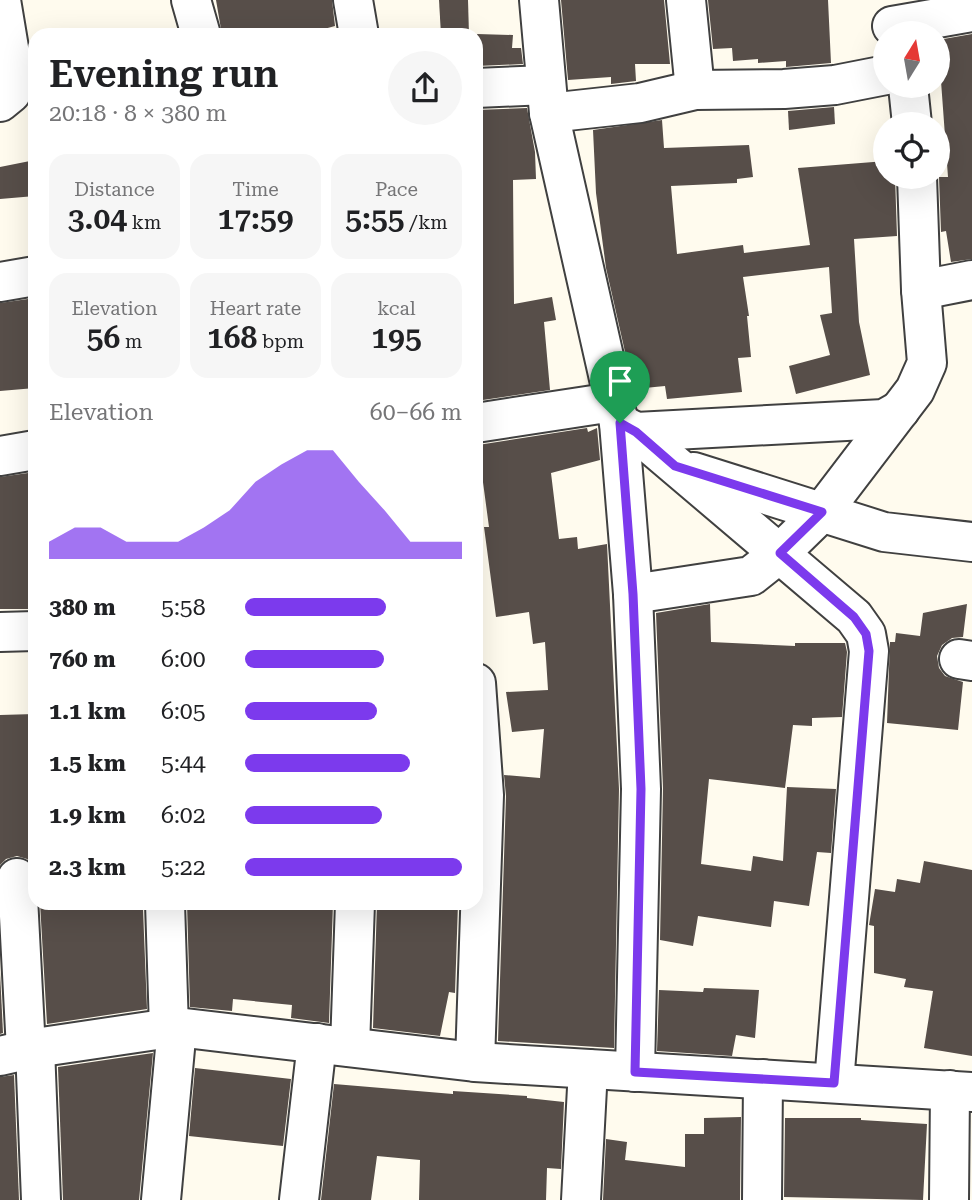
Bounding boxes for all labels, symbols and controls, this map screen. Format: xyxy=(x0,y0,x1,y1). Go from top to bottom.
north arrow xyxy=(873,21,950,98)
map controls xyxy=(873,21,950,189)
button: share xyxy=(388,51,462,125)
text: Evening run xyxy=(49,52,278,96)
text: 20:18 · 8 × 380 m xyxy=(49,100,227,127)
button: locate xyxy=(873,112,950,189)
text: Distance xyxy=(74,178,155,201)
text: Time xyxy=(232,178,279,201)
text: Pace xyxy=(375,178,418,201)
text: 3.04 xyxy=(68,201,127,236)
text: 17:59 xyxy=(217,201,294,236)
text: 5:55 xyxy=(345,201,405,236)
text: km xyxy=(127,211,161,234)
text: /km xyxy=(405,211,448,234)
text: Elevation xyxy=(71,297,158,320)
text: Heart rate xyxy=(210,297,301,320)
text: kcal xyxy=(377,297,416,320)
text: 56 xyxy=(87,320,120,355)
text: 168 xyxy=(207,320,257,355)
text: 195 xyxy=(371,320,422,355)
text: m xyxy=(120,330,142,353)
text: bpm xyxy=(257,330,304,353)
pin xyxy=(590,351,650,423)
icon: arrive xyxy=(601,362,639,400)
text: Elevation xyxy=(49,399,153,426)
text: 60–66 m xyxy=(370,399,462,426)
text: 380 m xyxy=(49,594,116,621)
text: 5:58 xyxy=(161,594,206,621)
text: 760 m xyxy=(49,646,116,673)
text: 6:00 xyxy=(161,646,206,673)
text: 1.1 km xyxy=(49,698,126,725)
text: 6:05 xyxy=(161,698,206,725)
text: 1.5 km xyxy=(49,750,126,777)
text: 5:44 xyxy=(161,750,206,777)
text: 1.9 km xyxy=(49,802,126,829)
text: 6:02 xyxy=(161,802,206,829)
text: 2.3 km xyxy=(49,854,126,881)
text: 5:22 xyxy=(161,854,206,881)

